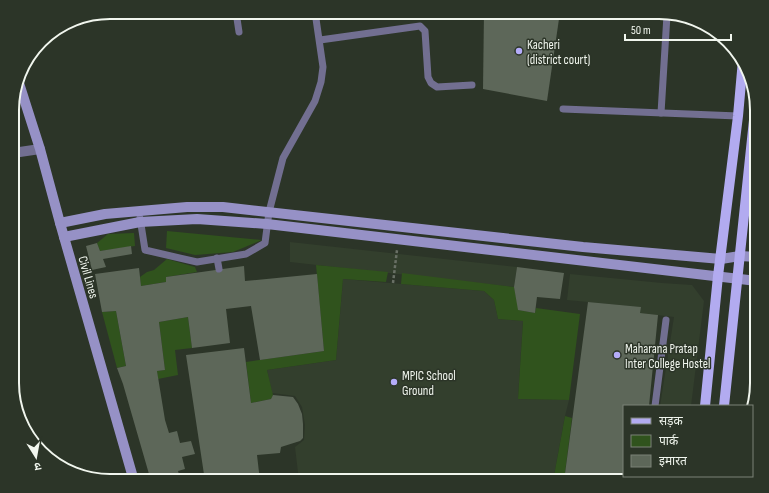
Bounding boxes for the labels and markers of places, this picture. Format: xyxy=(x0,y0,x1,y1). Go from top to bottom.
place label: Kacheri (district court) xyxy=(527,37,590,68)
marker: Kacheri (district court) xyxy=(514,46,524,56)
place label: Maharana Pratap Inter College Hostel xyxy=(625,341,710,372)
marker: Maharana Pratap Inter College Hostel xyxy=(612,350,622,360)
place label: MPIC School Ground xyxy=(402,368,456,399)
marker: MPIC School Ground xyxy=(389,377,399,387)

